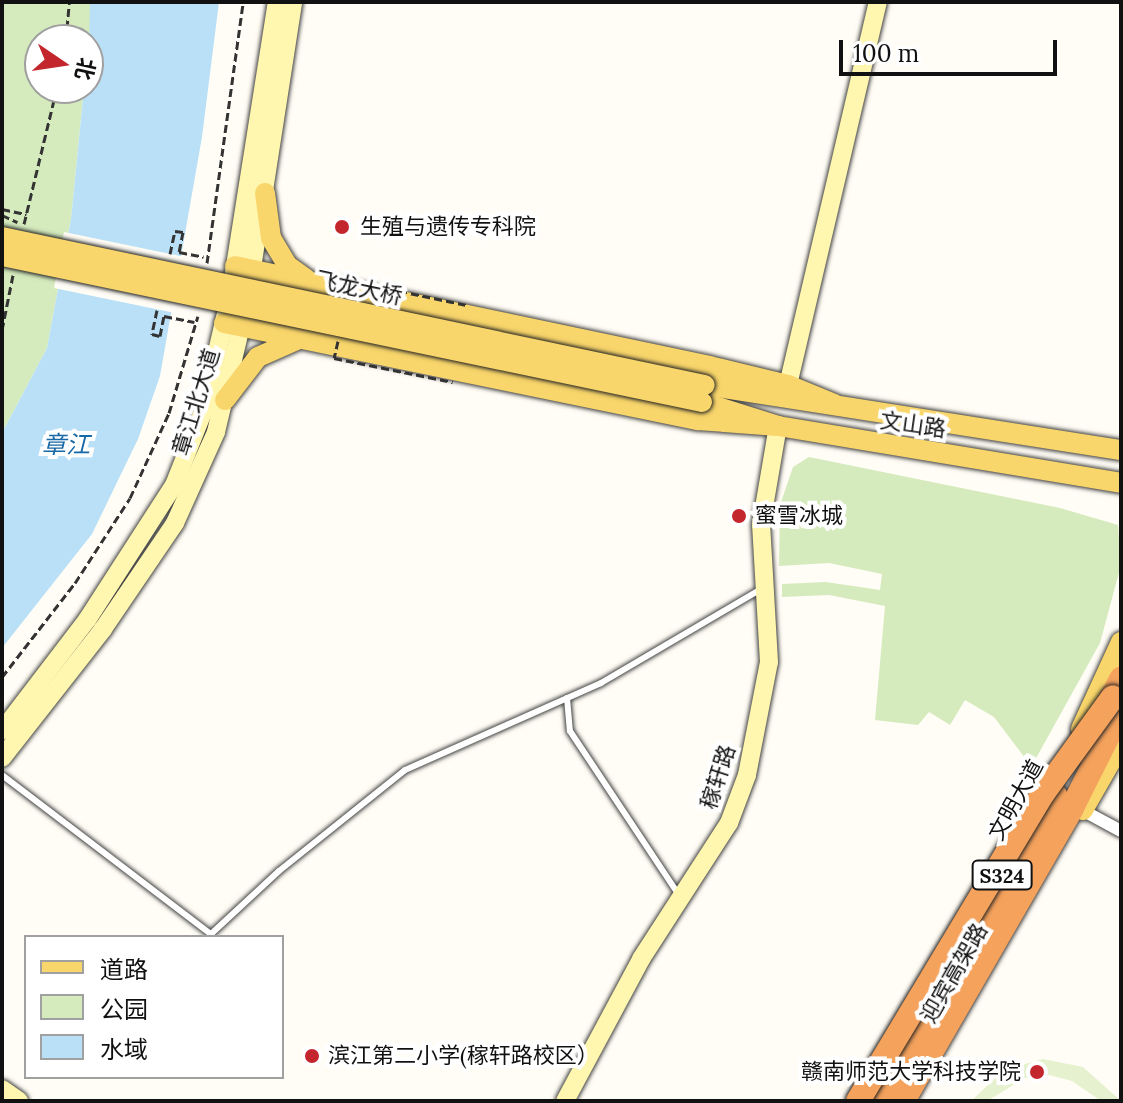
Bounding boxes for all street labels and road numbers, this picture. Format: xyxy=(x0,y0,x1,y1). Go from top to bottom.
street label: 飞龙大桥 xyxy=(313,266,405,310)
street label: 章江北大道 xyxy=(167,346,225,458)
street label: 文山路 xyxy=(878,407,948,443)
street label: 稼轩路 xyxy=(695,742,741,812)
street label: 文明大道 xyxy=(983,755,1049,845)
road number: S324 xyxy=(970,859,1034,891)
street label: 迎宾高架路 xyxy=(915,919,993,1027)

